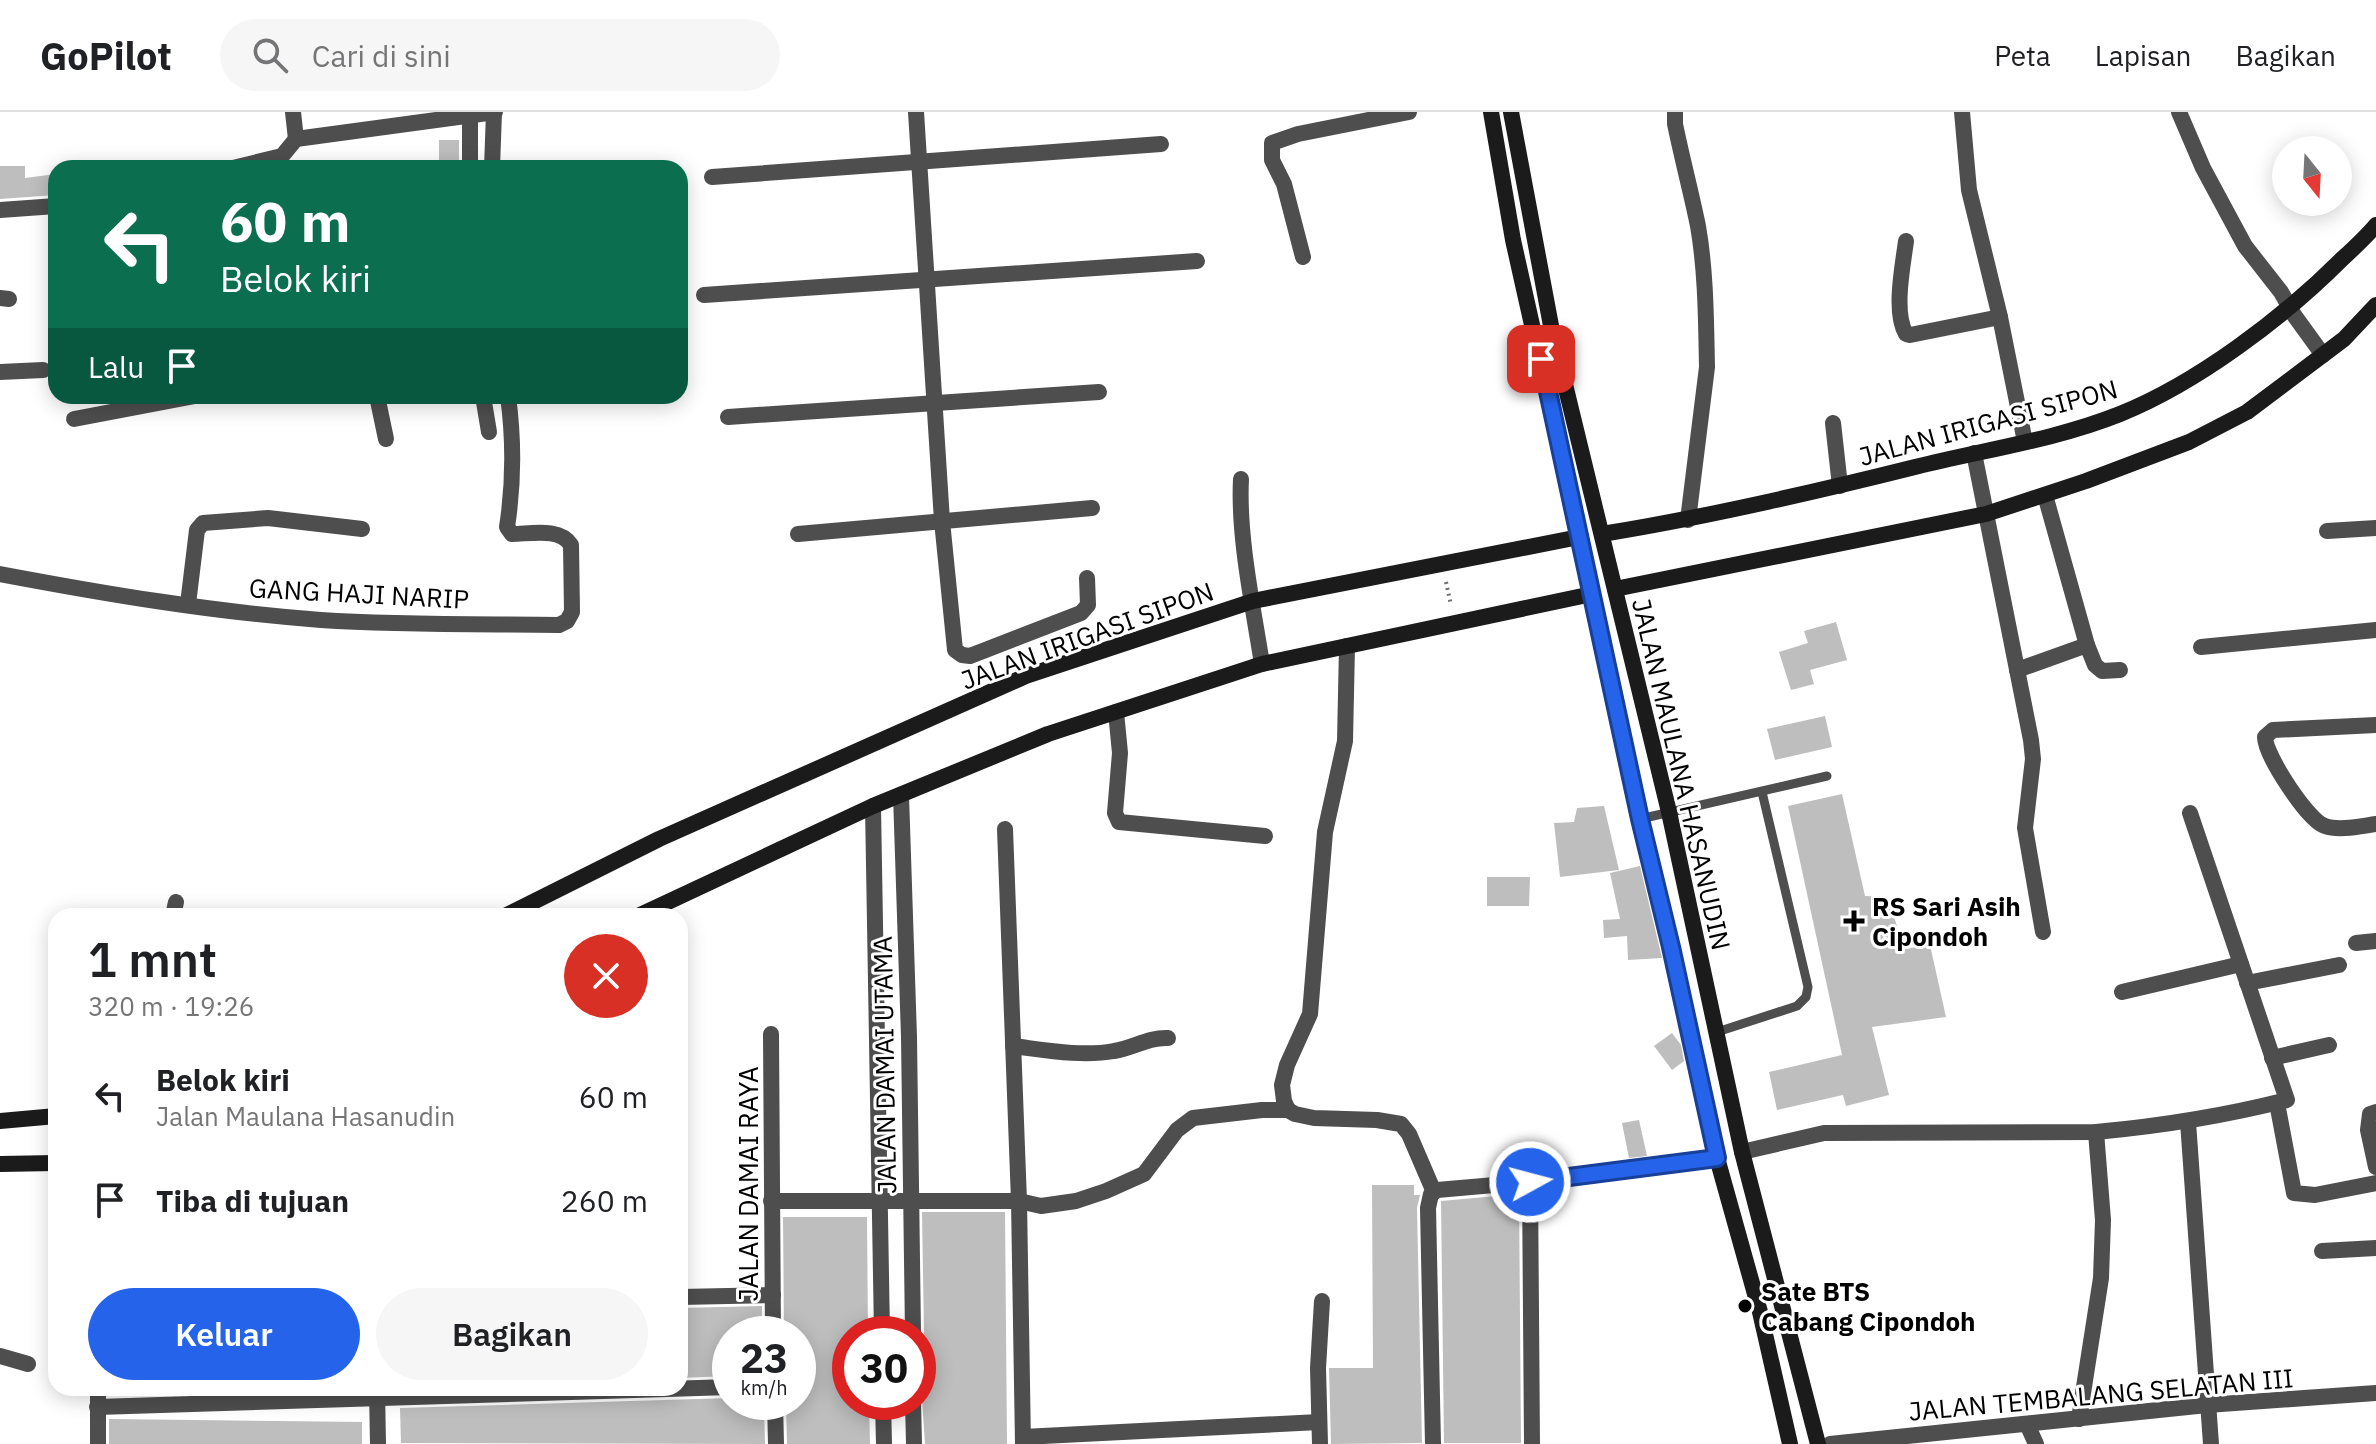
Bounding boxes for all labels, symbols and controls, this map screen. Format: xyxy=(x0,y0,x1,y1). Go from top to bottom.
search box xyxy=(220,19,780,91)
text: GoPilot xyxy=(40,31,172,80)
icon: search xyxy=(248,33,292,77)
text: Cari di sini xyxy=(312,36,451,75)
text: Peta xyxy=(1994,37,2051,74)
text: Lapisan xyxy=(2095,37,2192,74)
text: Bagikan xyxy=(2236,37,2336,74)
north arrow xyxy=(2272,136,2352,216)
map controls xyxy=(2272,136,2352,216)
text: 60 m xyxy=(220,185,350,257)
icon: left xyxy=(88,192,192,296)
text: Belok kiri xyxy=(220,255,371,302)
pin xyxy=(1507,325,1575,393)
icon: arrive xyxy=(1519,337,1563,381)
icon: arrive xyxy=(160,344,204,388)
text: Lalu xyxy=(88,347,144,386)
street label: JALAN IRIGASI SIPON xyxy=(1855,371,2121,473)
street label: GANG HAJI NARIP xyxy=(248,570,470,616)
street label: JALAN IRIGASI SIPON xyxy=(956,573,1218,697)
street label: JALAN MAULANA HASANUDIN xyxy=(1625,595,1739,953)
place label: RS Sari Asih Cipondoh xyxy=(1872,889,2021,953)
marker: RS Sari Asih Cipondoh xyxy=(1843,910,1865,932)
text: 1 mnt xyxy=(88,928,217,990)
button: close xyxy=(564,934,648,1018)
street label: JALAN DAMAI UTAMA xyxy=(865,935,903,1194)
text: 320 m · 19:26 xyxy=(88,989,254,1023)
text: Belok kiri xyxy=(156,1060,290,1099)
street label: JALAN DAMAI RAYA xyxy=(731,1066,765,1302)
icon: left xyxy=(88,1074,132,1118)
text: 60 m xyxy=(579,1077,648,1116)
text: Jalan Maulana Hasanudin xyxy=(156,1099,455,1133)
position arrow xyxy=(1488,1140,1572,1224)
icon: arrive xyxy=(88,1178,132,1222)
text: Tiba di tujuan xyxy=(156,1181,349,1220)
text: 260 m xyxy=(561,1181,648,1220)
place label: Sate BTS Cabang Cipondoh xyxy=(1761,1274,1976,1338)
button: Keluar xyxy=(88,1288,360,1380)
button: Bagikan xyxy=(376,1288,648,1380)
marker: Sate BTS Cabang Cipondoh xyxy=(1736,1297,1754,1315)
speed limit sign: 30 xyxy=(832,1316,936,1420)
text: 23 xyxy=(740,1332,788,1384)
street label: JALAN TEMBALANG SELATAN III xyxy=(1907,1360,2295,1428)
text: km/h xyxy=(740,1374,788,1401)

